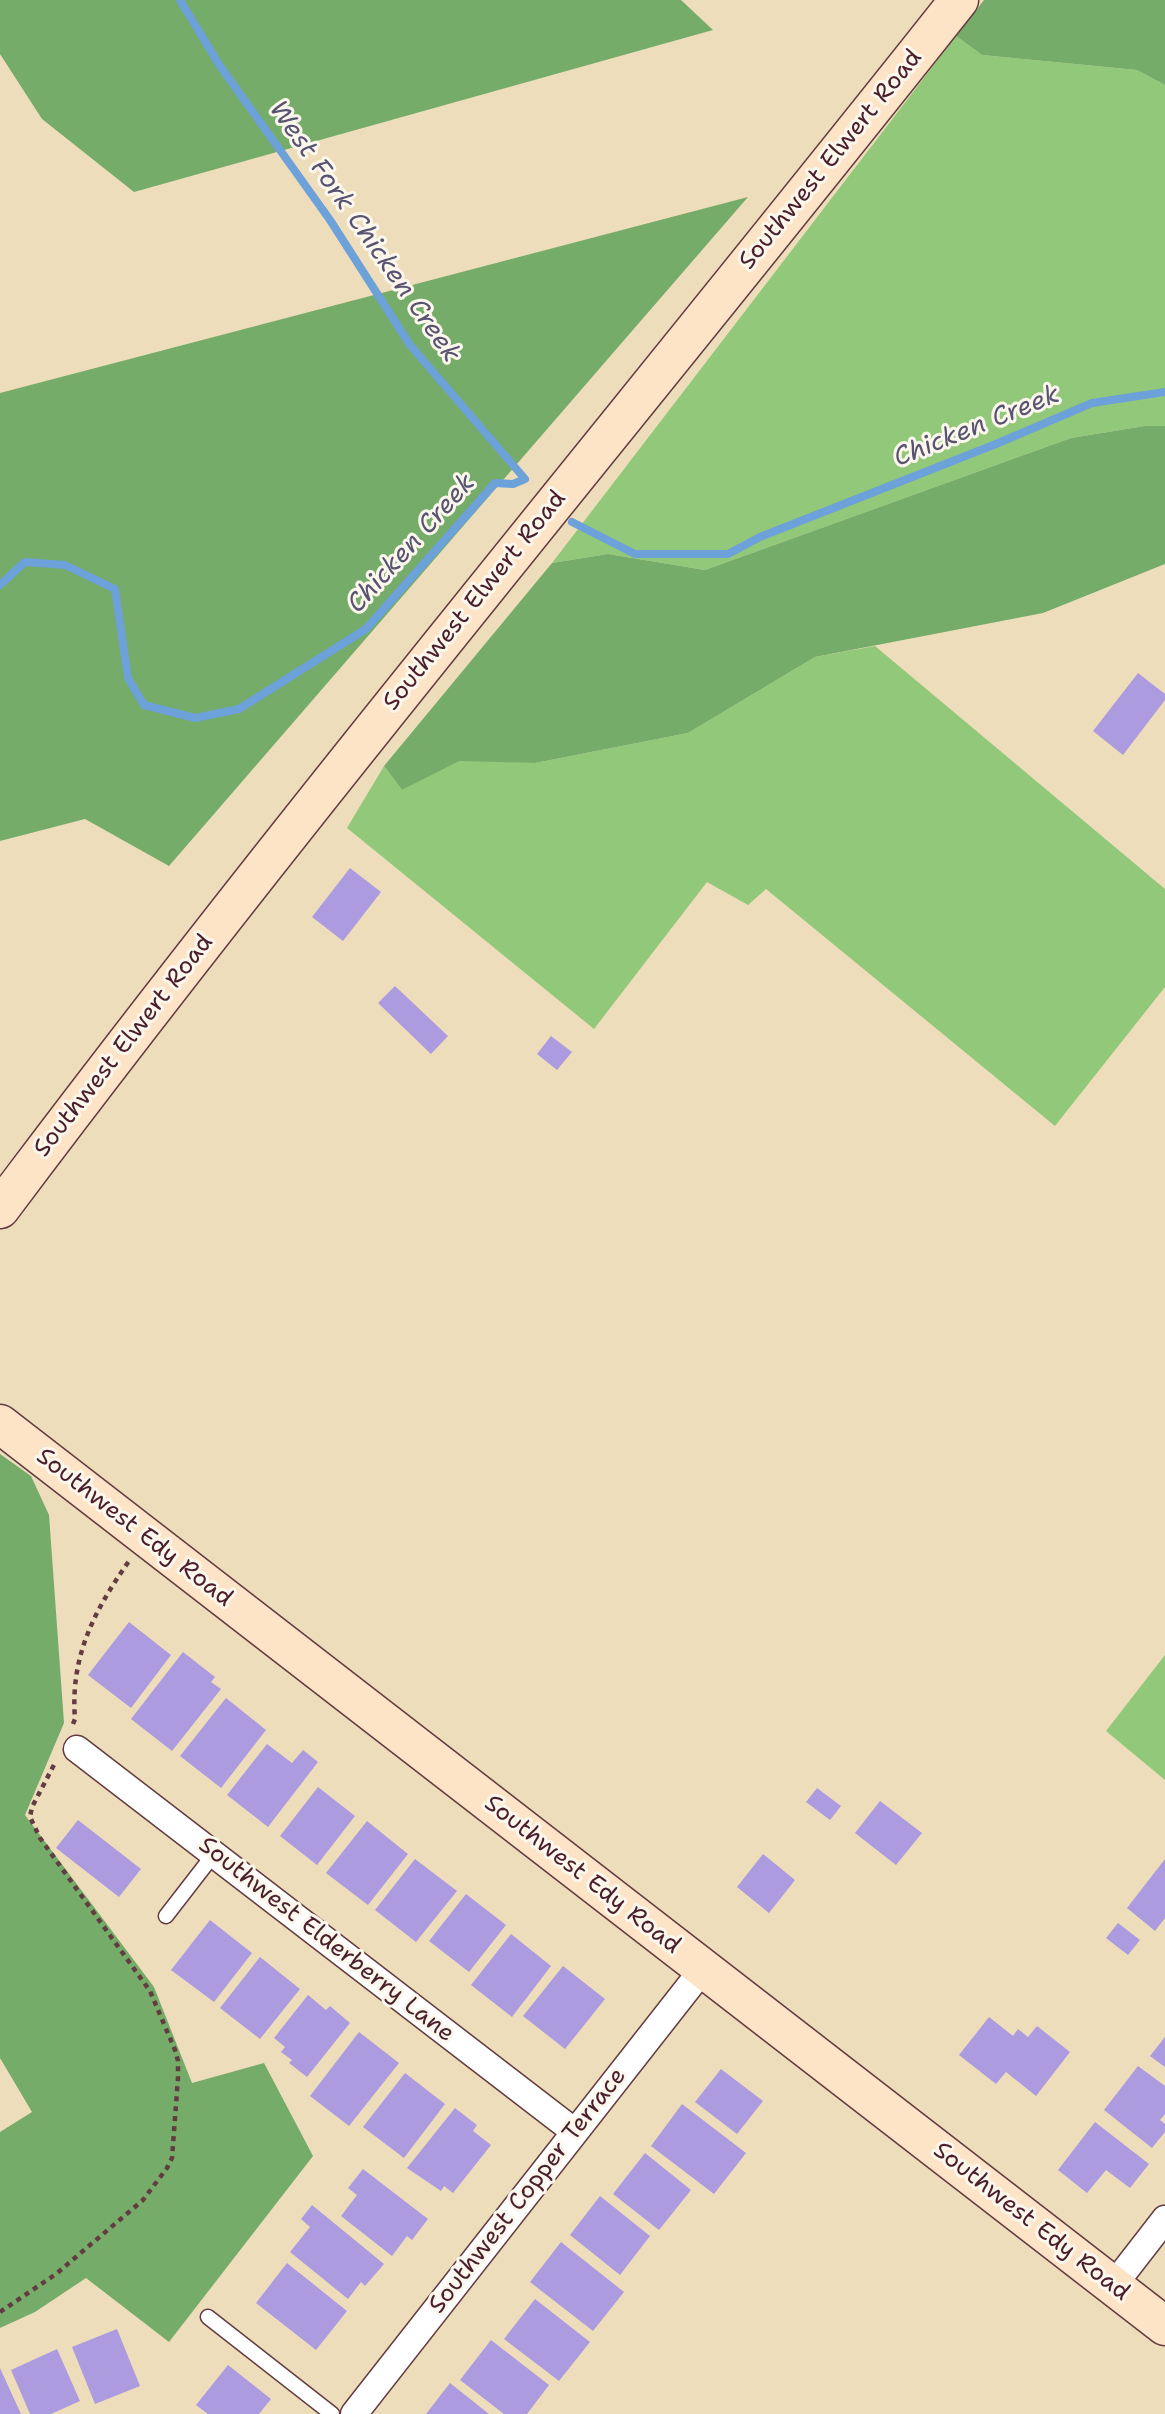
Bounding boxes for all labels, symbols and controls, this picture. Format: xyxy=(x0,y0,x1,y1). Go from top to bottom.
street label: Southwest Elwert Road xyxy=(733,44,929,276)
water label: West Fork Chicken Creek xyxy=(262,95,466,369)
water label: Chicken Creek xyxy=(889,379,1065,475)
water label: Chicken Creek xyxy=(341,468,483,620)
street label: Southwest Elwert Road xyxy=(377,485,573,717)
street label: Southwest Elwert Road xyxy=(28,929,220,1163)
street label: Southwest Edy Road xyxy=(30,1442,238,1614)
street label: Southwest Edy Road xyxy=(478,1789,686,1961)
street label: Southwest Elderberry Lane xyxy=(192,1831,460,2049)
street label: Southwest Copper Terrace xyxy=(423,2063,633,2319)
street label: Southwest Edy Road xyxy=(927,2136,1135,2308)

